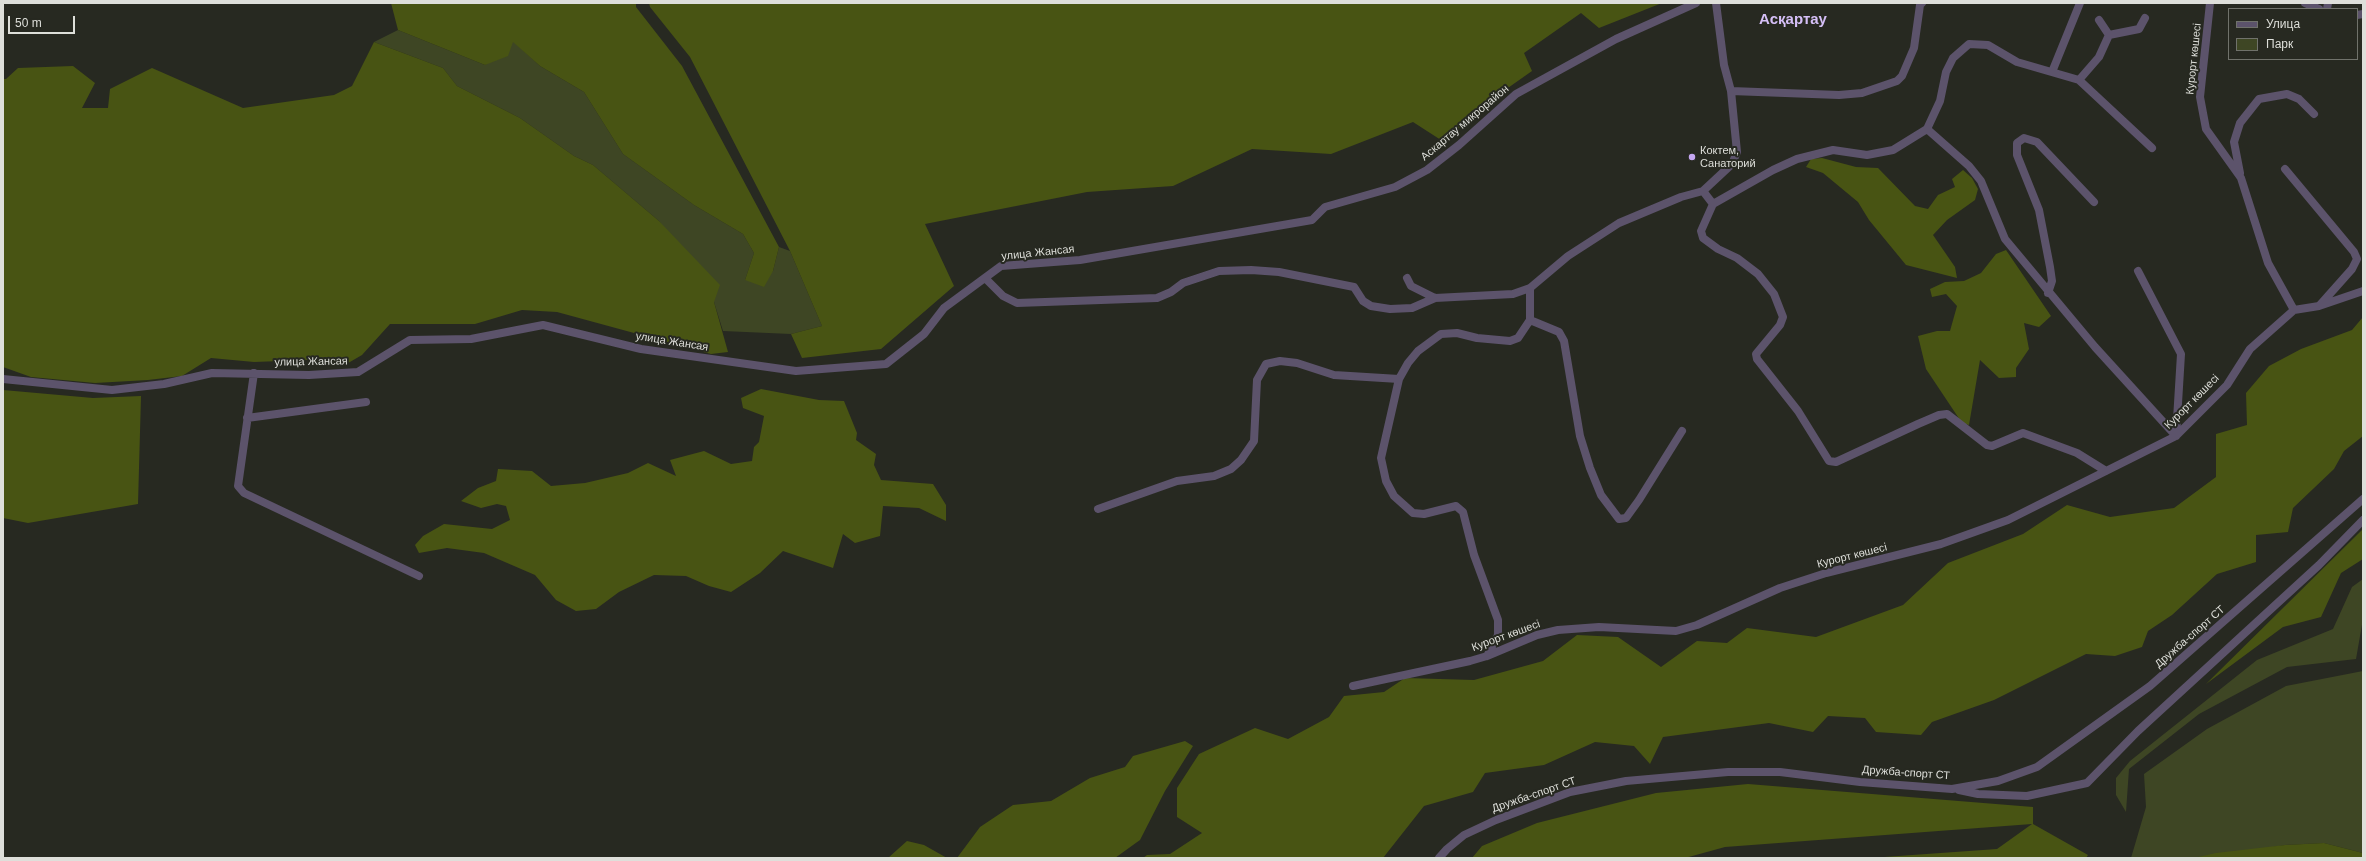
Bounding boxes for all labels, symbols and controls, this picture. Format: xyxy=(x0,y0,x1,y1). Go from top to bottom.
scale bar xyxy=(10,8,77,34)
legend xyxy=(2228,8,2358,60)
district label: Асқартау xyxy=(1759,11,1827,29)
text: 50 m xyxy=(15,16,42,30)
text: Улица xyxy=(2266,17,2300,31)
street label: Курорт көшесі xyxy=(2184,23,2204,95)
text: Парк xyxy=(2266,37,2293,51)
street label: Аскартау микрорайон xyxy=(1418,82,1512,164)
place label: Коктем, Санаторий xyxy=(1700,144,1756,170)
marker: Коктем, Санаторий xyxy=(1687,152,1697,162)
street label: улица Жансая xyxy=(1001,243,1075,263)
street label: улица Жансая xyxy=(635,330,709,354)
street label: улица Жансая xyxy=(274,355,348,369)
street label: Курорт көшесі xyxy=(2162,372,2222,432)
street label: Курорт көшесі xyxy=(1816,541,1888,571)
street label: Дружба-спорт СТ xyxy=(2152,603,2228,671)
street label: Курорт көшесі xyxy=(1470,618,1542,654)
street label: Дружба-спорт СТ xyxy=(1862,763,1950,783)
street label: Дружба-спорт СТ xyxy=(1490,774,1578,816)

